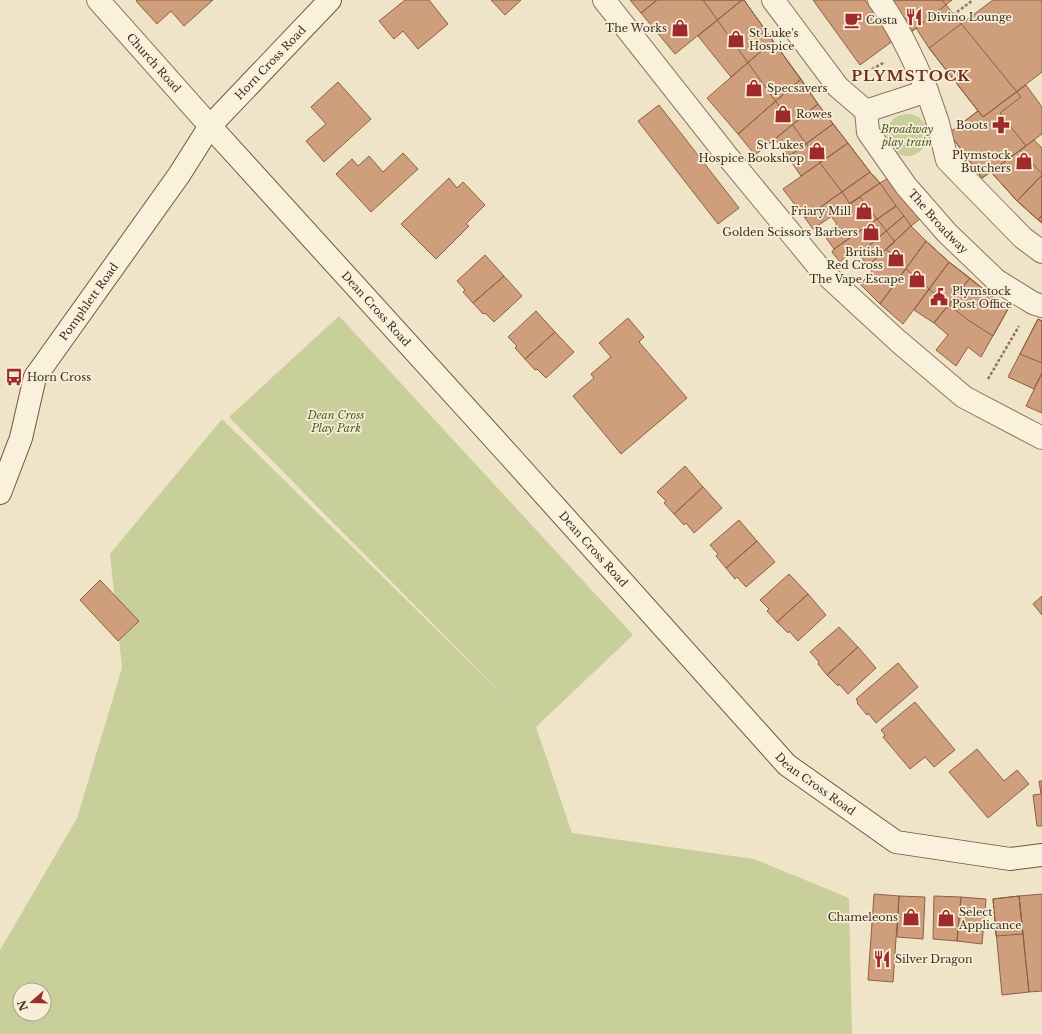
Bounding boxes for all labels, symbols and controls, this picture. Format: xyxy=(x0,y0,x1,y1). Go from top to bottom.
restaurant icon: Divino Lounge xyxy=(904,7,924,27)
cafe icon: Costa xyxy=(843,10,863,30)
place label: Divino Lounge xyxy=(927,10,1012,24)
place label: Costa xyxy=(866,13,898,27)
shop icon: The Works xyxy=(670,18,690,38)
place label: The Works xyxy=(605,21,667,35)
street label: Horn Cross Road xyxy=(232,22,309,103)
place label: St Luke's Hospice xyxy=(749,26,798,53)
shop icon: St Luke's Hospice xyxy=(726,29,746,49)
street label: Church Road xyxy=(124,30,184,96)
district label: PLYMSTOCK xyxy=(851,66,971,85)
shop icon: Specsavers xyxy=(744,78,764,98)
place label: Specsavers xyxy=(767,81,828,95)
shop icon: Rowes xyxy=(773,104,793,124)
place label: Rowes xyxy=(796,107,832,121)
pharmacy icon: Boots xyxy=(991,115,1011,135)
place label: Boots xyxy=(956,118,988,132)
park label: Broadway play train xyxy=(880,122,934,149)
place label: St Lukes Hospice Bookshop xyxy=(699,138,804,165)
shop icon: St Lukes Hospice Bookshop xyxy=(807,141,827,161)
place label: Plymstock Butchers xyxy=(952,148,1011,175)
shop icon: Plymstock Butchers xyxy=(1014,151,1034,171)
street label: The Broadway xyxy=(905,186,971,257)
shop icon: Friary Mill xyxy=(854,201,874,221)
place label: Friary Mill xyxy=(791,204,851,218)
shop icon: Golden Scissors Barbers xyxy=(861,222,881,242)
place label: Golden Scissors Barbers xyxy=(722,225,858,239)
place label: British Red Cross xyxy=(826,245,883,272)
shop icon: British Red Cross xyxy=(886,248,906,268)
street label: Pomphlett Road xyxy=(56,260,121,343)
street label: Dean Cross Road xyxy=(338,268,414,350)
shop icon: The Vape Escape xyxy=(907,269,927,289)
place label: The Vape Escape xyxy=(809,272,904,286)
place label: Plymstock Post Office xyxy=(952,284,1012,311)
public building icon: Plymstock Post Office xyxy=(929,287,949,307)
bus stop icon: Horn Cross xyxy=(4,367,24,387)
place label: Horn Cross xyxy=(27,370,91,384)
park label: Dean Cross Play Park xyxy=(306,408,365,435)
street label: Dean Cross Road xyxy=(556,509,631,590)
street label: Dean Cross Road xyxy=(772,750,859,819)
place label: Select Applicance xyxy=(958,905,1022,932)
shop icon: Chameleons xyxy=(901,907,921,927)
shop icon: Select Applicance xyxy=(936,908,956,928)
place label: Chameleons xyxy=(828,910,898,924)
restaurant icon: Silver Dragon xyxy=(872,949,892,969)
place label: Silver Dragon xyxy=(895,952,973,966)
north arrow xyxy=(12,982,52,1022)
text: N xyxy=(14,998,31,1013)

